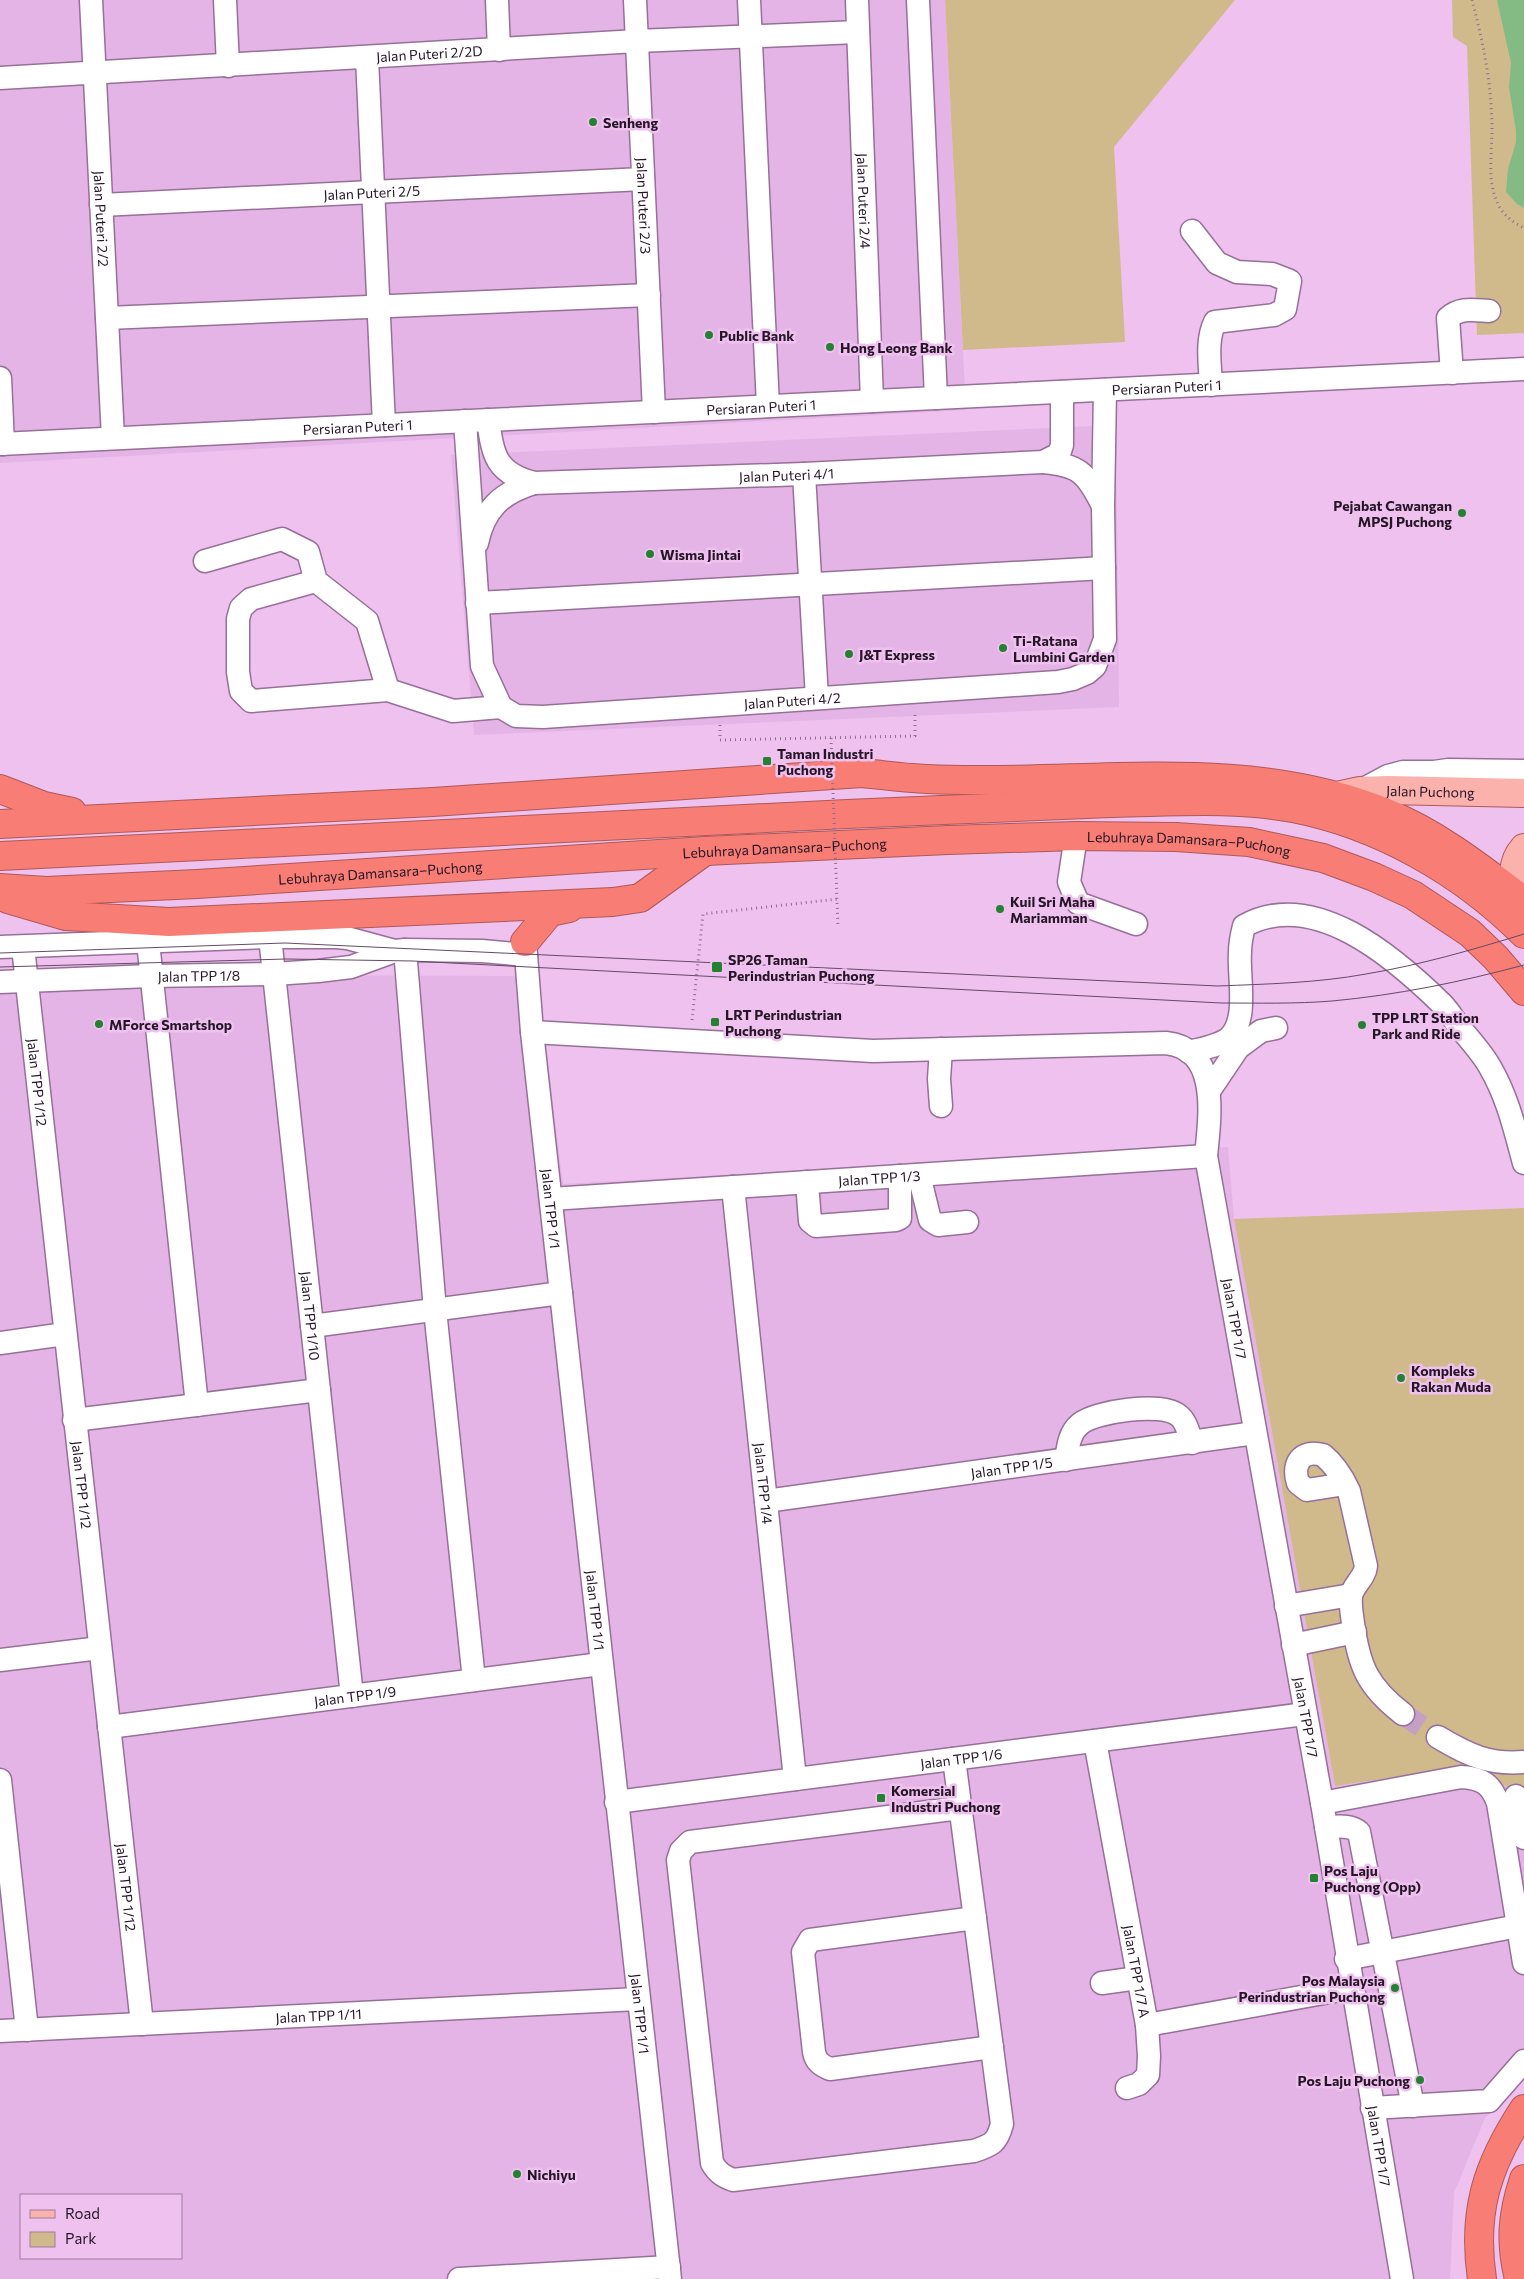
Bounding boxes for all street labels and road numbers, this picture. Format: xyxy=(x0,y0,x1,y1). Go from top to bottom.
street label: Jalan Puteri 2/2D xyxy=(376,41,483,65)
street label: Jalan Puteri 2/4 xyxy=(854,153,875,250)
street label: Jalan Puteri 2/3 xyxy=(634,157,655,254)
street label: Jalan Puteri 2/2 xyxy=(91,170,113,267)
street label: Jalan Puteri 2/5 xyxy=(323,181,420,203)
street label: Persiaran Puteri 1 xyxy=(1111,375,1222,398)
street label: Persiaran Puteri 1 xyxy=(706,395,816,418)
street label: Persiaran Puteri 1 xyxy=(302,415,413,438)
street label: Jalan Puteri 4/1 xyxy=(739,464,834,485)
street label: Jalan Puteri 4/2 xyxy=(743,688,841,712)
street label: Jalan Puchong xyxy=(1386,781,1475,800)
street label: Lebuhraya Damansara–Puchong xyxy=(1087,828,1293,859)
street label: Lebuhraya Damansara–Puchong xyxy=(682,834,888,861)
street label: Lebuhraya Damansara–Puchong xyxy=(278,857,484,887)
street label: Jalan TPP 1/8 xyxy=(157,966,240,984)
street label: Jalan TPP 1/12 xyxy=(25,1037,51,1127)
street label: Jalan TPP 1/3 xyxy=(838,1166,921,1189)
street label: Jalan TPP 1/1 xyxy=(539,1168,565,1250)
street label: Jalan TPP 1/10 xyxy=(298,1270,324,1361)
street label: Jalan TPP 1/7 xyxy=(1220,1277,1251,1360)
street label: Jalan TPP 1/12 xyxy=(69,1440,96,1530)
street label: Jalan TPP 1/4 xyxy=(751,1442,777,1526)
street label: Jalan TPP 1/5 xyxy=(970,1453,1054,1481)
street label: Jalan TPP 1/1 xyxy=(583,1569,609,1651)
street label: Jalan TPP 1/7 xyxy=(1291,1675,1322,1759)
street label: Jalan TPP 1/9 xyxy=(313,1682,397,1709)
street label: Jalan TPP 1/6 xyxy=(919,1744,1003,1772)
street label: Jalan TPP 1/12 xyxy=(114,1842,140,1932)
street label: Jalan TPP 1/7 A xyxy=(1120,1923,1154,2019)
street label: Jalan TPP 1/1 xyxy=(628,1973,654,2055)
street label: Jalan TPP 1/11 xyxy=(275,2004,362,2026)
street label: Jalan TPP 1/7 xyxy=(1364,2104,1395,2188)

